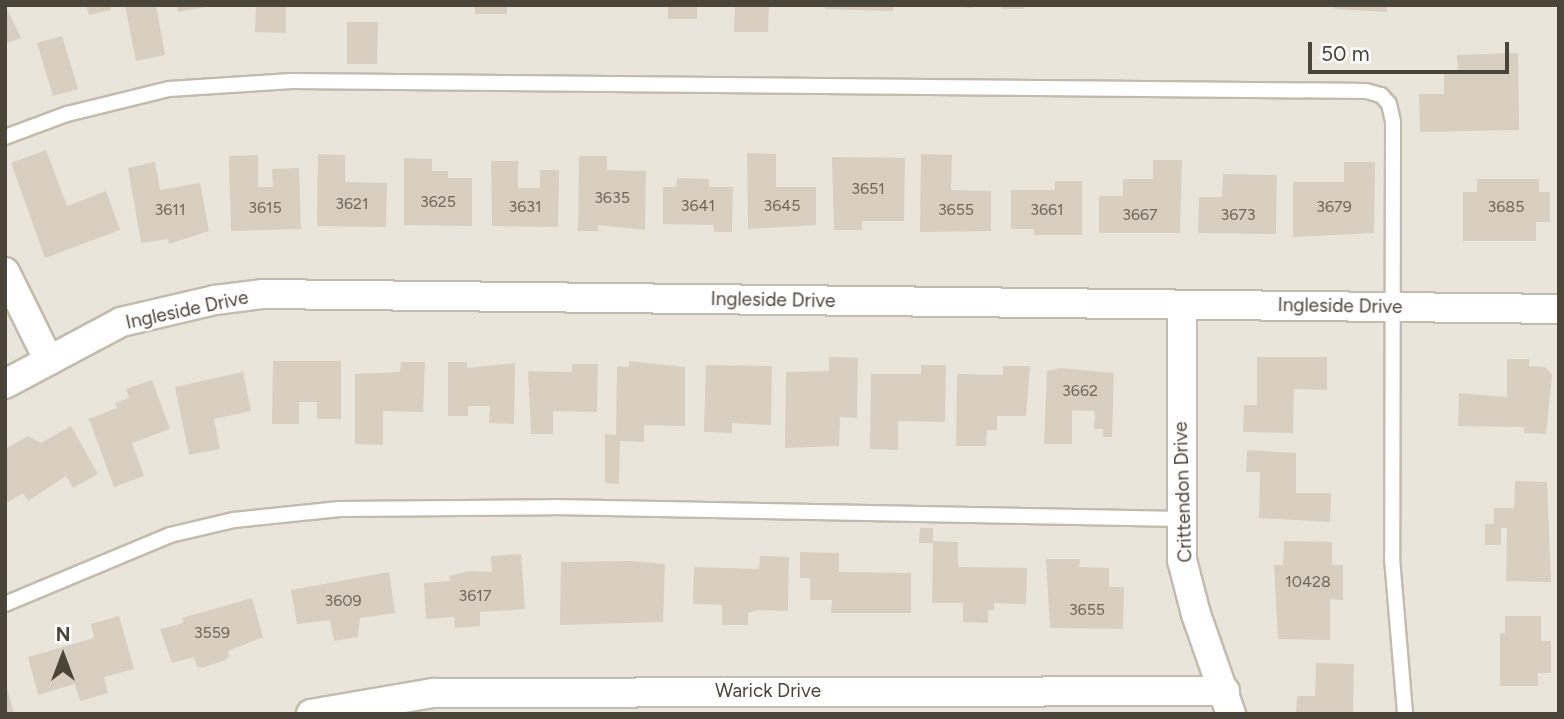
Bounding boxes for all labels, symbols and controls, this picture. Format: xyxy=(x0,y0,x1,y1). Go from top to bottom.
scale bar xyxy=(1312,28,1513,72)
text: 50 m xyxy=(1321,41,1370,66)
house number: 3651 xyxy=(851,179,885,199)
house number: 3635 xyxy=(594,188,630,208)
house number: 3625 xyxy=(420,192,456,212)
house number: 3621 xyxy=(335,194,369,214)
house number: 3641 xyxy=(681,196,715,216)
house number: 3645 xyxy=(764,196,800,216)
house number: 3631 xyxy=(508,197,542,217)
house number: 3679 xyxy=(1316,197,1352,217)
house number: 3685 xyxy=(1488,197,1524,217)
house number: 3615 xyxy=(248,198,282,218)
house number: 3611 xyxy=(155,200,185,220)
house number: 3655 xyxy=(938,200,974,220)
house number: 3661 xyxy=(1030,200,1064,220)
house number: 3667 xyxy=(1122,205,1158,225)
house number: 3673 xyxy=(1220,205,1256,225)
street label: Ingleside Drive xyxy=(124,286,250,334)
street label: Ingleside Drive xyxy=(710,288,836,312)
street label: Ingleside Drive xyxy=(1277,294,1403,318)
house number: 3662 xyxy=(1062,381,1098,401)
street label: Crittendon Drive xyxy=(1169,421,1197,563)
house number: 10428 xyxy=(1285,572,1331,592)
house number: 3617 xyxy=(459,586,491,606)
house number: 3609 xyxy=(324,591,362,611)
house number: 3655 xyxy=(1069,600,1105,620)
north arrow xyxy=(28,621,98,691)
text: N xyxy=(56,623,70,646)
house number: 3559 xyxy=(194,623,230,643)
street label: Warick Drive xyxy=(715,680,821,702)

